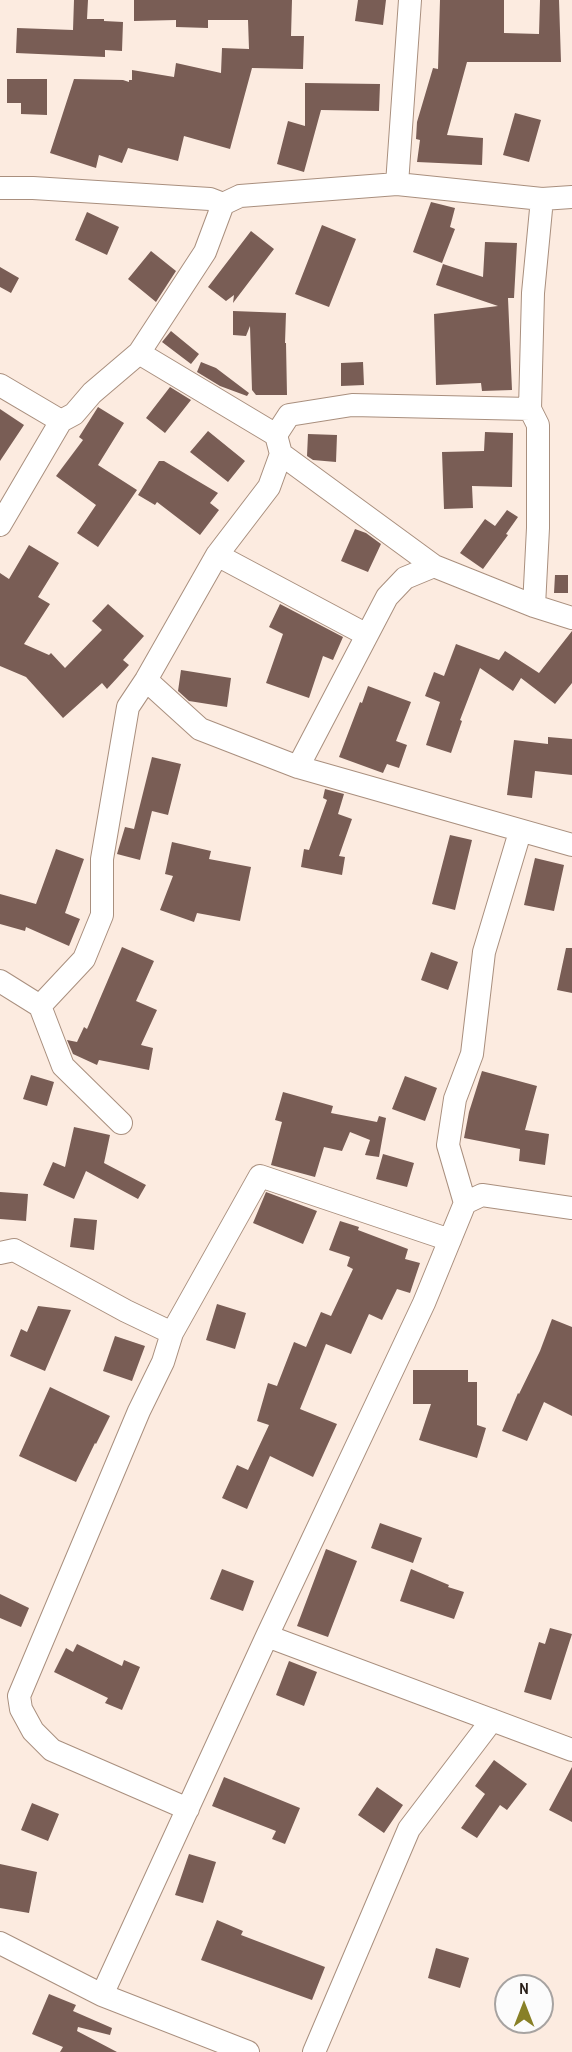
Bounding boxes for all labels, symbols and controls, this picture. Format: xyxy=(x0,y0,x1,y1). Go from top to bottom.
north arrow xyxy=(494,1974,554,2034)
text: N xyxy=(519,1977,529,1999)

